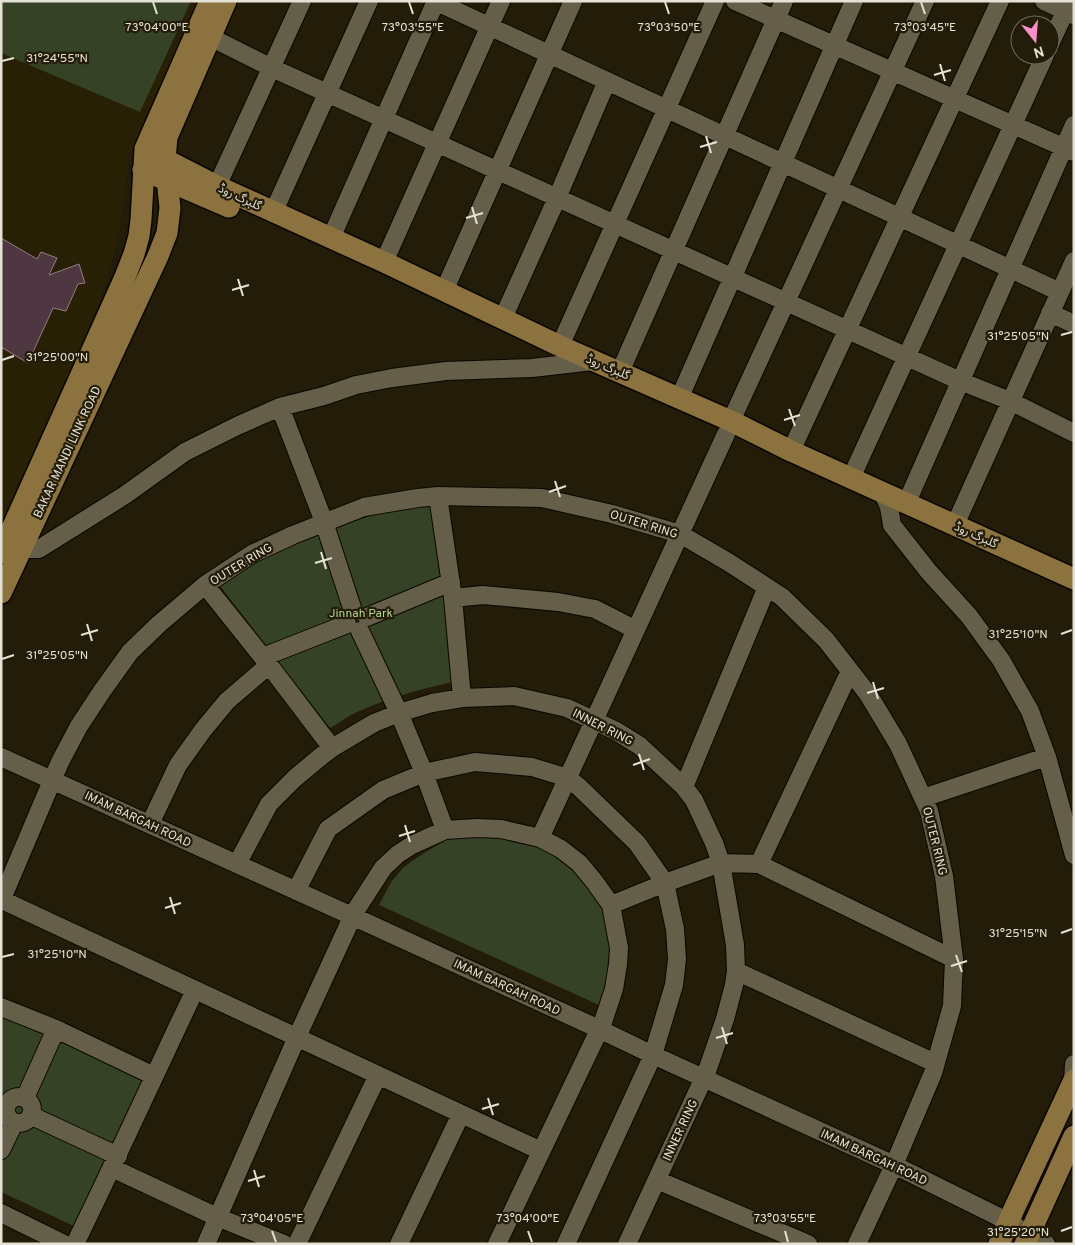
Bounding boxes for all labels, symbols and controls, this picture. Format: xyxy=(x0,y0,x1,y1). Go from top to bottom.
north arrow xyxy=(1010,15,1060,65)
text: 73°04'00"E xyxy=(125,20,189,36)
text: 73°03'55"E xyxy=(382,20,444,36)
text: 73°03'50"E xyxy=(638,20,700,36)
text: 73°03'45"E xyxy=(894,20,956,36)
text: N xyxy=(1031,41,1046,61)
text: 31°24'55"N xyxy=(26,51,88,67)
street label: گلبرگ روڈ xyxy=(215,181,265,215)
text: 31°25'05"N xyxy=(987,329,1049,345)
text: 31°25'00"N xyxy=(26,350,88,366)
street label: گلبرگ روڈ xyxy=(583,351,633,385)
street label: BAKAR MANDI LINK ROAD xyxy=(30,384,106,521)
street label: OUTER RING xyxy=(608,507,680,543)
street label: گلبرگ روڈ xyxy=(951,519,1001,553)
street label: OUTER RING xyxy=(207,540,276,590)
park label: Jinnah Park xyxy=(329,606,393,622)
text: 31°25'10"N xyxy=(988,627,1048,643)
text: 31°25'05"N xyxy=(26,648,88,664)
street label: INNER RING xyxy=(569,706,636,750)
street label: IMAM BARGAH ROAD xyxy=(82,788,193,852)
street label: OUTER RING xyxy=(918,805,950,877)
text: 31°25'15"N xyxy=(988,926,1048,942)
text: 31°25'10"N xyxy=(27,947,87,963)
street label: IMAM BARGAH ROAD xyxy=(451,956,562,1020)
street label: INNER RING xyxy=(660,1097,702,1164)
street label: IMAM BARGAH ROAD xyxy=(818,1126,929,1190)
text: 73°04'05"E xyxy=(240,1211,304,1227)
text: 73°04'00"E xyxy=(496,1211,560,1227)
text: 73°03'55"E xyxy=(754,1211,816,1227)
text: 31°25'20"N xyxy=(987,1225,1049,1241)

